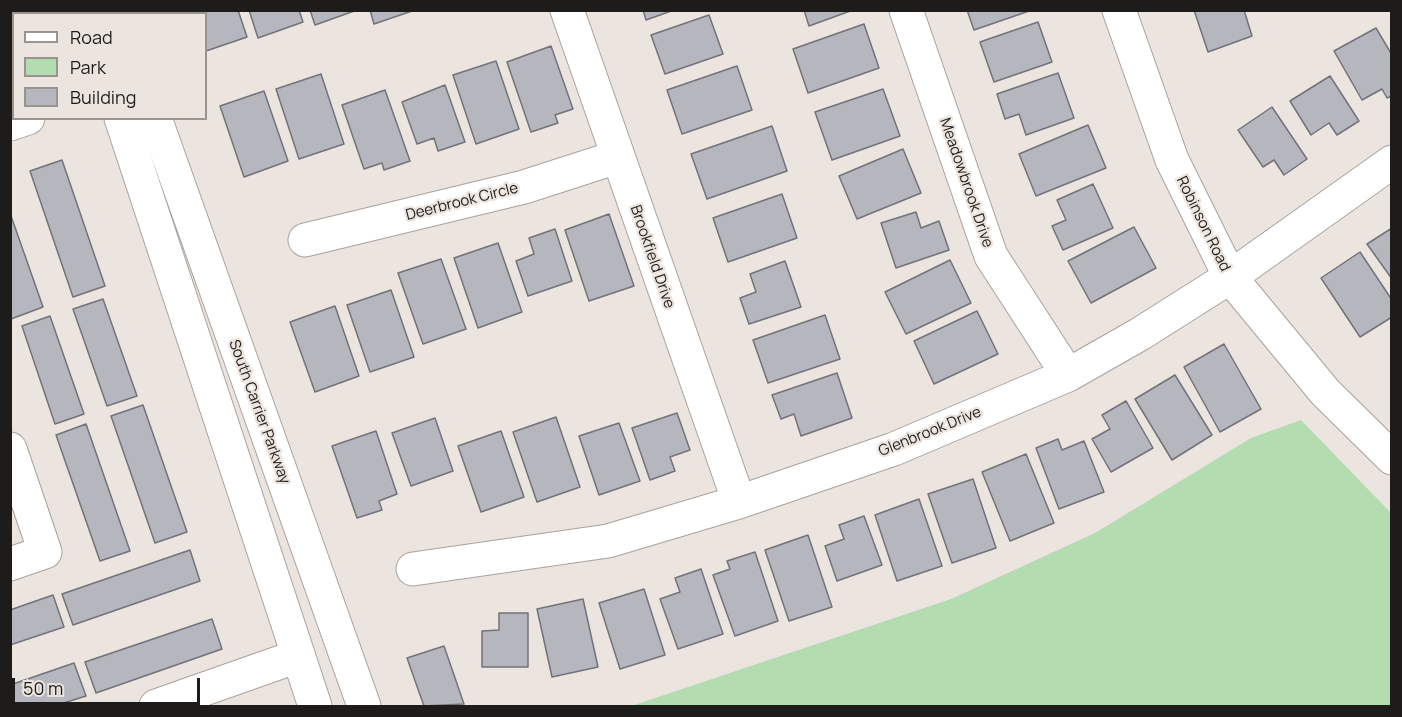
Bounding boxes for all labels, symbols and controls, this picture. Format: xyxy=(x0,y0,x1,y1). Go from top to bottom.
legend xyxy=(12,12,207,120)
text: Road xyxy=(70,25,113,49)
text: Park xyxy=(70,55,106,79)
text: Building xyxy=(70,85,136,109)
street label: Meadowbrook Drive xyxy=(935,116,997,250)
street label: Robinson Road xyxy=(1172,173,1234,275)
street label: Deerbrook Circle xyxy=(404,179,520,225)
street label: Brookfield Drive xyxy=(626,203,678,311)
street label: South Carrier Parkway xyxy=(225,337,293,487)
street label: Glenbrook Drive xyxy=(876,403,984,461)
scale bar xyxy=(15,666,202,704)
text: 50 m xyxy=(23,676,63,700)

